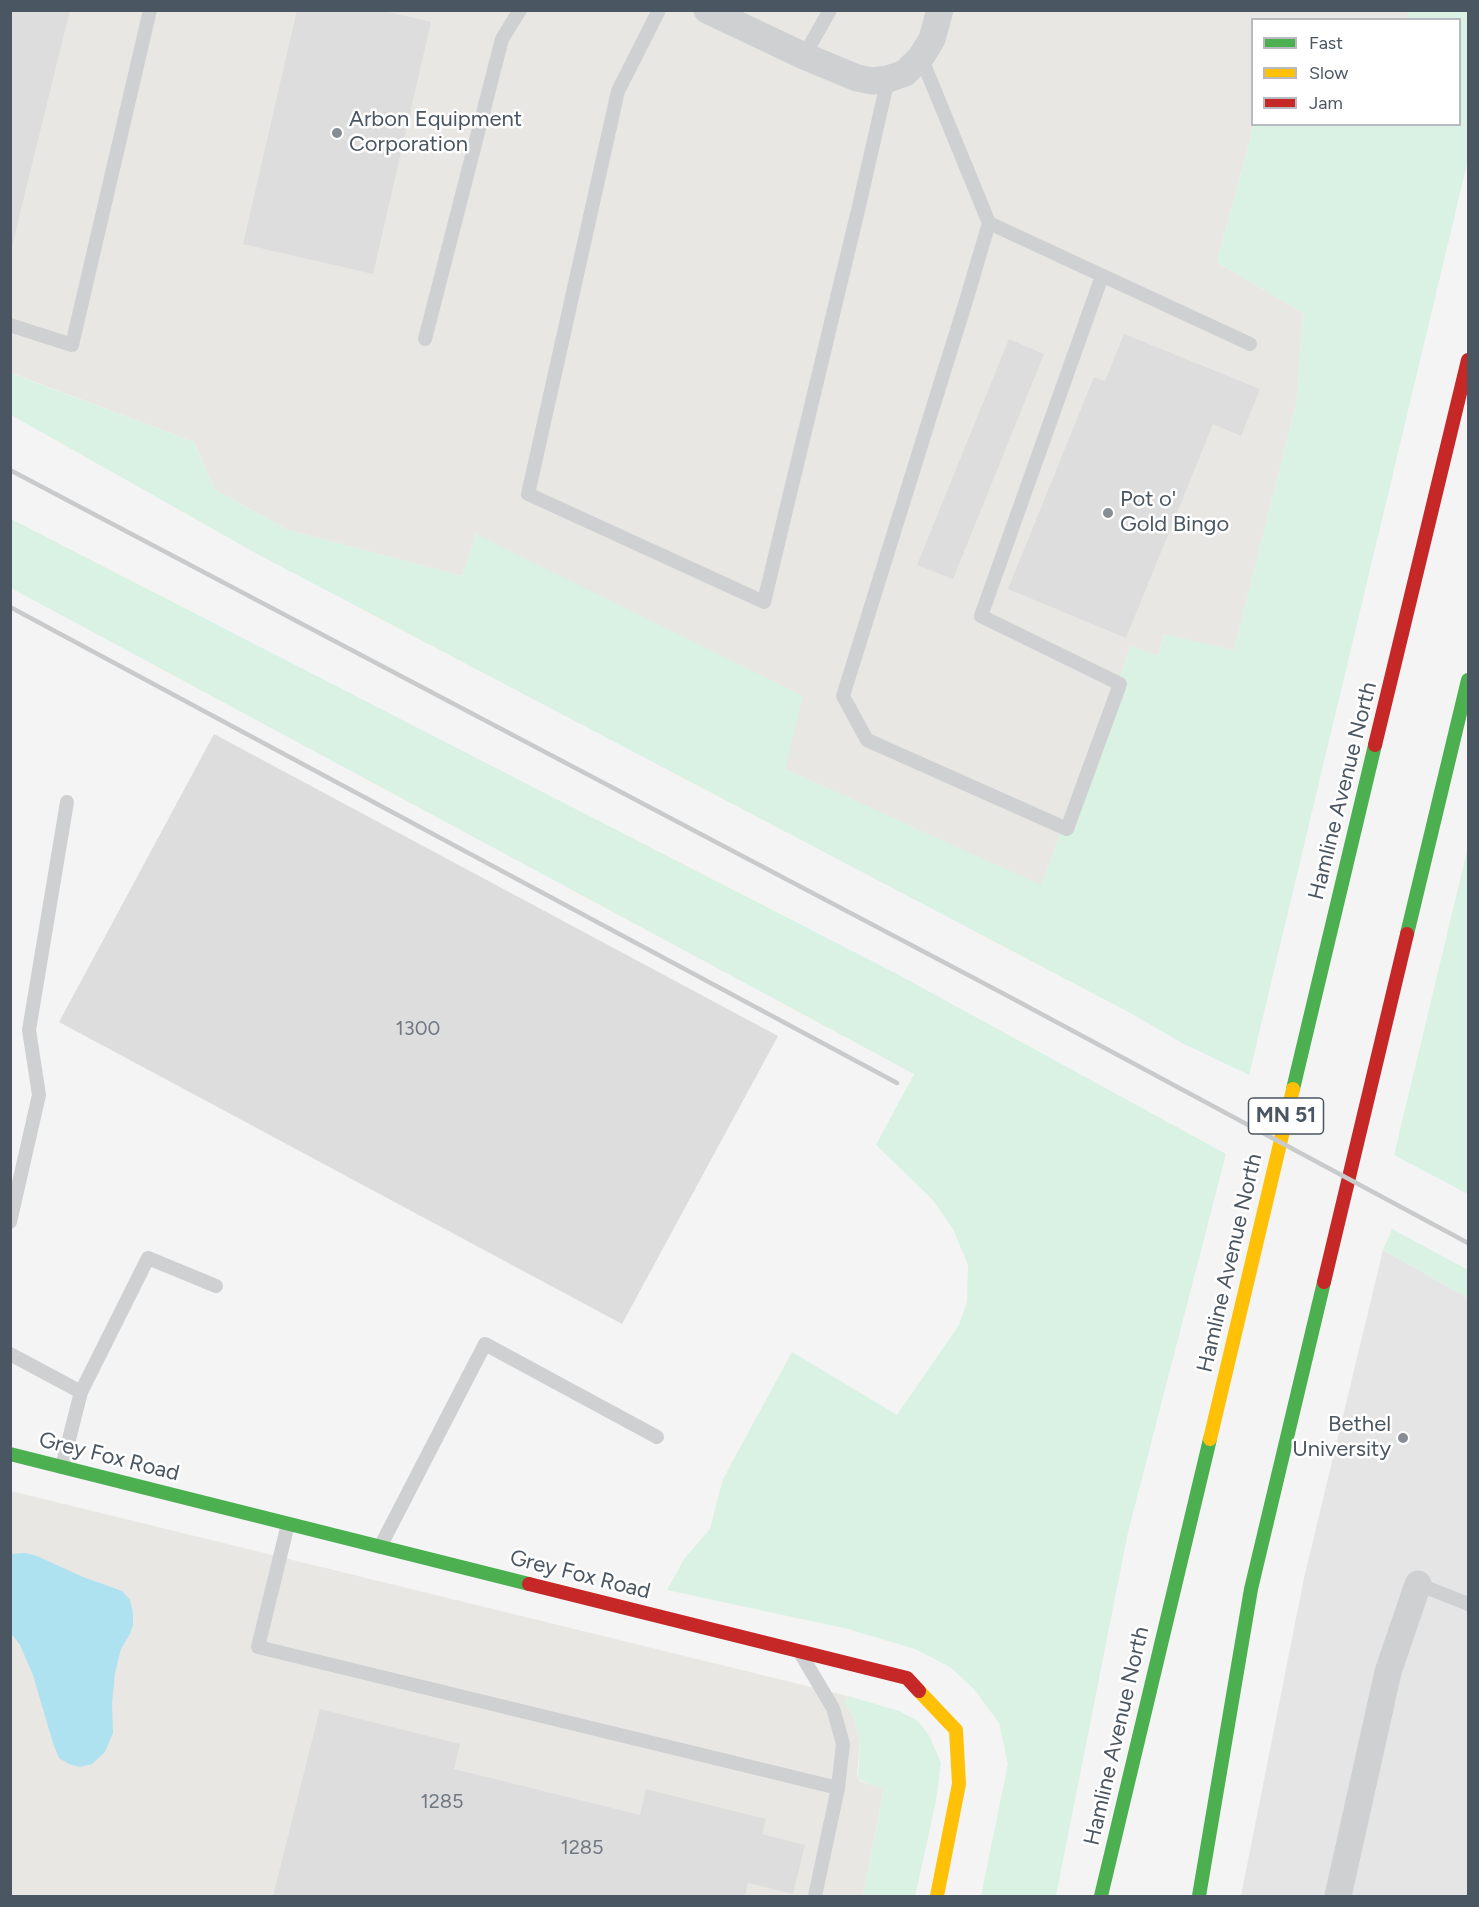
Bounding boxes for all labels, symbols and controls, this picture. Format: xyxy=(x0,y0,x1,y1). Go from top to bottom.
legend xyxy=(1251,18,1461,126)
text: Fast xyxy=(1309,32,1343,54)
text: Slow xyxy=(1309,62,1348,84)
text: Jam xyxy=(1309,92,1343,114)
place label: Arbon Equipment Corporation xyxy=(349,107,522,158)
marker: Arbon Equipment Corporation xyxy=(330,126,344,140)
place label: Pot o' Gold Bingo xyxy=(1120,487,1229,538)
marker: Pot o' Gold Bingo xyxy=(1101,506,1115,520)
street label: Hamline Avenue North xyxy=(1303,679,1383,903)
house number: 1300 xyxy=(396,1017,440,1041)
road number: MN 51 xyxy=(1248,1098,1324,1134)
street label: Hamline Avenue North xyxy=(1192,1151,1268,1375)
place label: Bethel University xyxy=(1292,1412,1391,1464)
street label: Grey Fox Road xyxy=(36,1427,182,1487)
marker: Bethel University xyxy=(1396,1431,1410,1445)
street label: Grey Fox Road xyxy=(507,1545,653,1605)
street label: Hamline Avenue North xyxy=(1079,1624,1155,1848)
house number: 1285 xyxy=(420,1790,464,1814)
house number: 1285 xyxy=(560,1836,604,1860)

